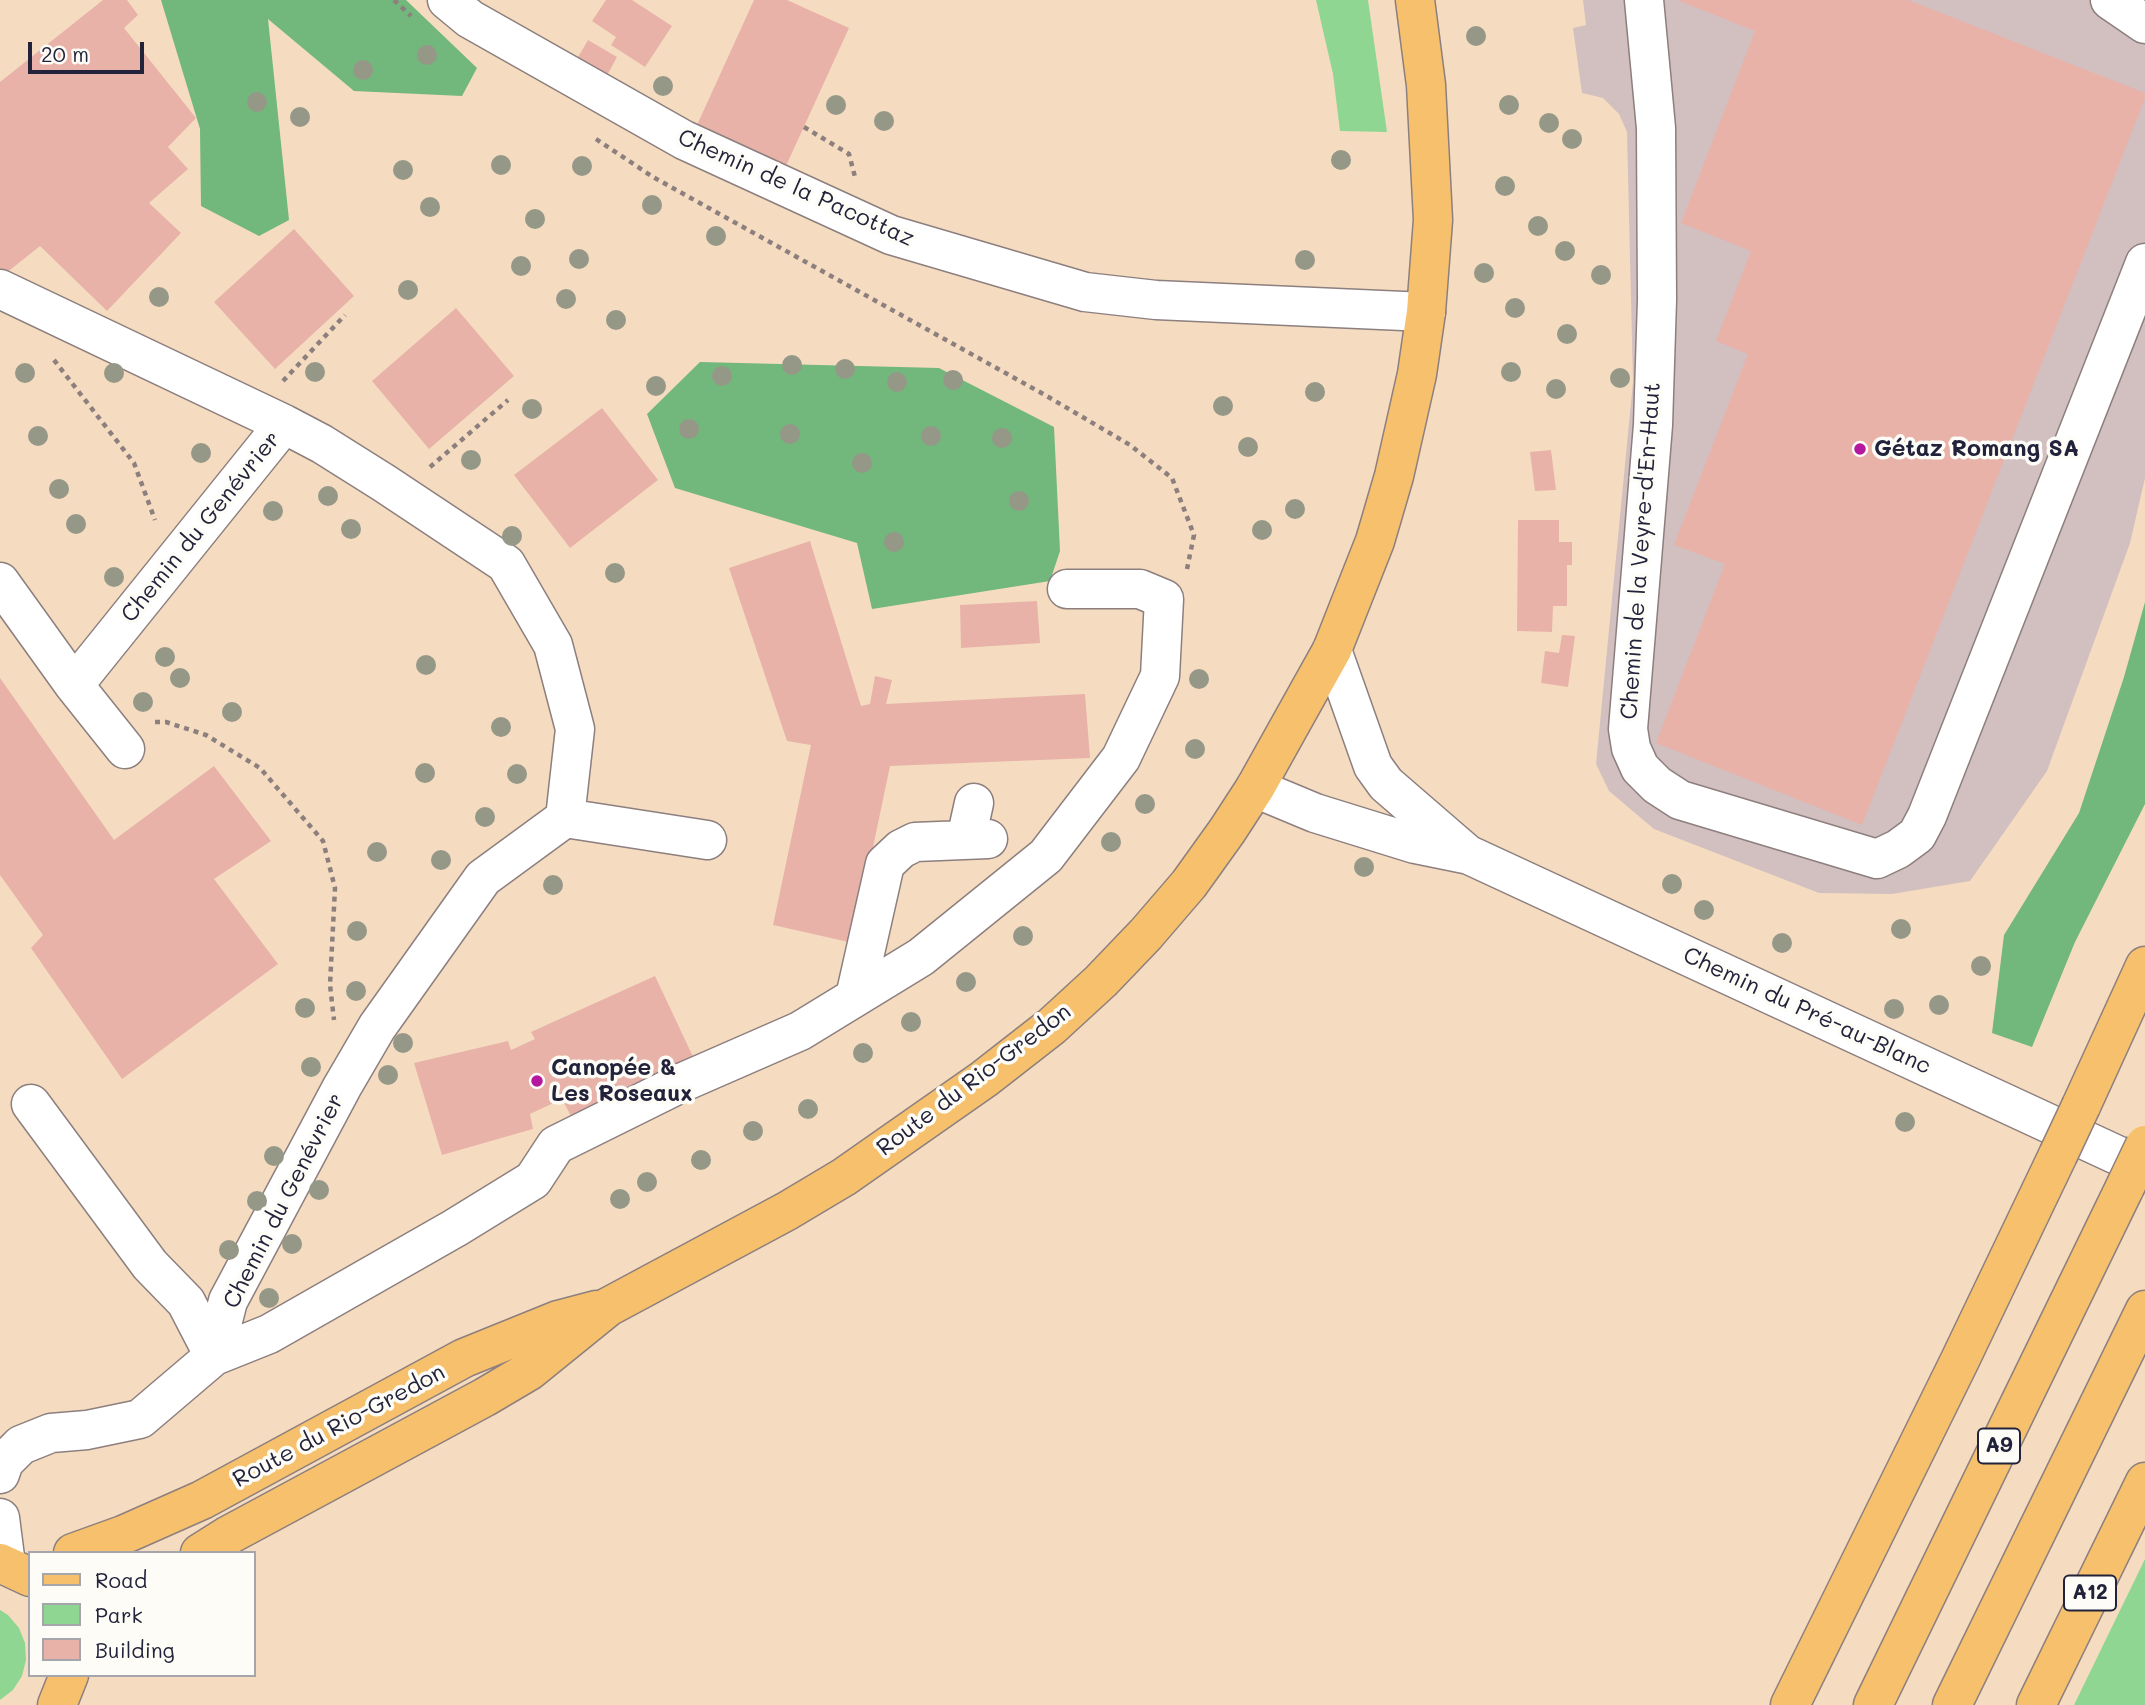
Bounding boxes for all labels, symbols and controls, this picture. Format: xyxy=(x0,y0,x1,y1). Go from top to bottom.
scale bar xyxy=(32,28,147,72)
text: 20 m xyxy=(41,40,89,67)
street label: Chemin de la Pacottaz xyxy=(674,123,918,253)
street label: Chemin de la Veyre-d'En-Haut xyxy=(1615,381,1667,721)
street label: Chemin du Genévrier xyxy=(115,426,287,628)
place label: Gétaz Romang SA xyxy=(1874,435,2079,463)
marker: Gétaz Romang SA xyxy=(1852,441,1868,457)
street label: Chemin du Pré-au-Blanc xyxy=(1679,941,1935,1081)
street label: Route du Rio-Gredon xyxy=(871,998,1077,1162)
place label: Canopée & Les Roseaux xyxy=(551,1054,692,1108)
marker: Canopée & Les Roseaux xyxy=(529,1073,545,1089)
street label: Chemin du Genévrier xyxy=(218,1089,350,1313)
street label: Route du Rio-Gredon xyxy=(228,1358,450,1494)
road number: A9 xyxy=(1978,1428,2020,1464)
legend xyxy=(28,1551,256,1677)
text: Road xyxy=(95,1566,147,1593)
road number: A12 xyxy=(2064,1576,2116,1610)
text: Park xyxy=(95,1601,143,1628)
text: Building xyxy=(95,1636,175,1663)

